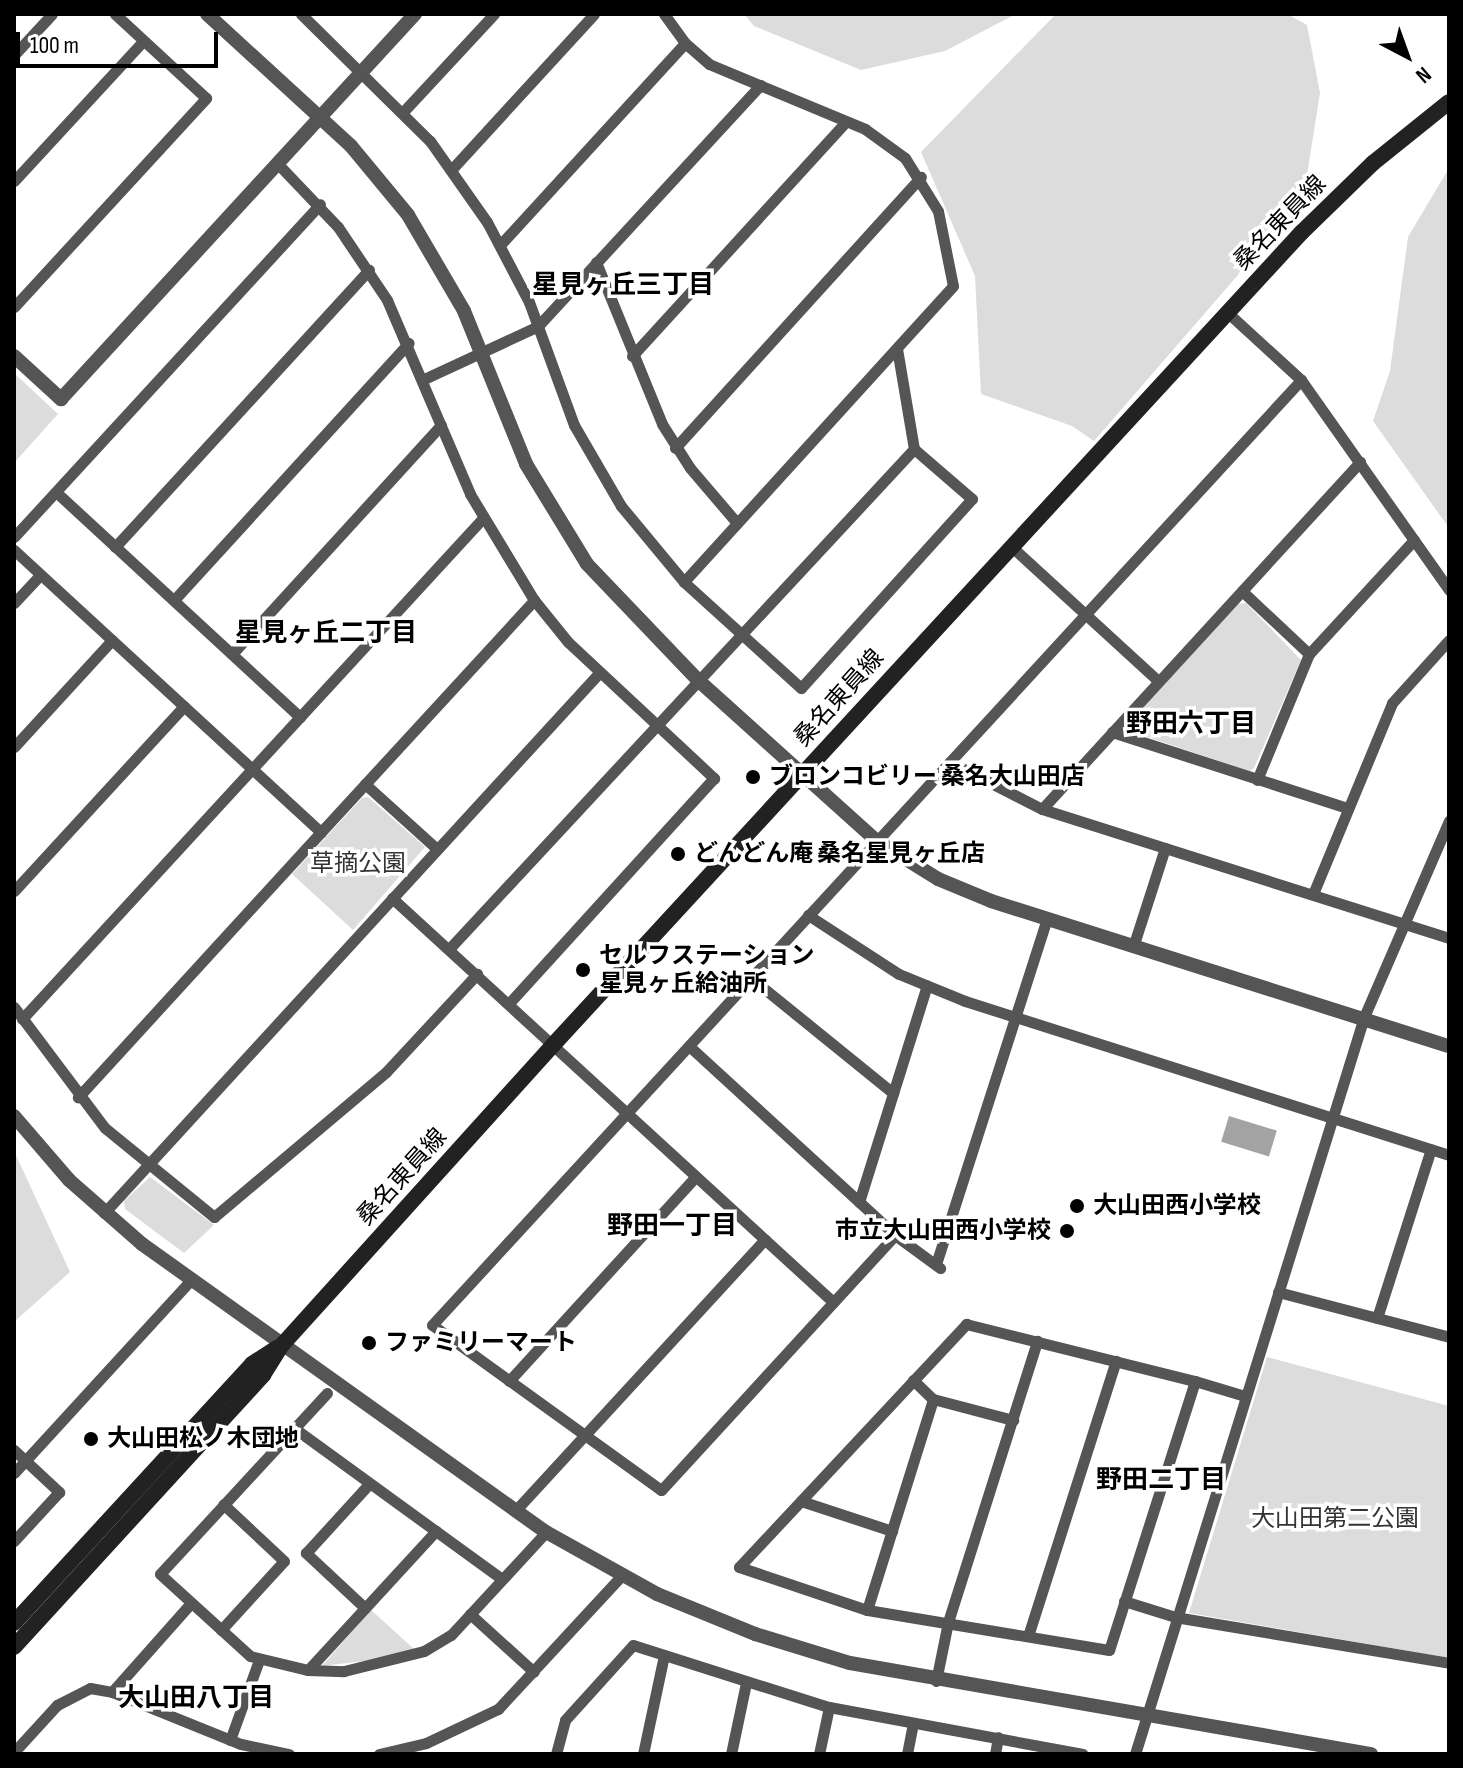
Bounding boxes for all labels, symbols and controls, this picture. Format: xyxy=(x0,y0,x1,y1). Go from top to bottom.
scale bar xyxy=(20,16,222,66)
north arrow xyxy=(1367,16,1447,96)
text: 100 m xyxy=(30,31,79,60)
text: N xyxy=(1410,60,1436,89)
street label: 桑名東員線 xyxy=(1228,170,1332,276)
district label: 星見ヶ丘三丁目 xyxy=(532,270,714,302)
district label: 星見ヶ丘二丁目 xyxy=(235,618,417,650)
street label: 桑名東員線 xyxy=(788,644,890,752)
district label: 野田六丁目 xyxy=(1126,709,1256,741)
place label: ブロンコビリー 桑名大山田店 xyxy=(769,763,1085,791)
marker: ブロンコビリー 桑名大山田店 xyxy=(744,768,762,786)
place label: どんどん庵 桑名星見ヶ丘店 xyxy=(694,840,986,868)
marker: どんどん庵 桑名星見ヶ丘店 xyxy=(669,845,687,863)
park label: 草摘公園 xyxy=(310,850,406,878)
place label: セルフステーション 星見ヶ丘給油所 xyxy=(599,942,815,998)
marker: セルフステーション 星見ヶ丘給油所 xyxy=(574,961,592,979)
street label: 桑名東員線 xyxy=(351,1123,453,1231)
place label: 大山田西小学校 xyxy=(1093,1192,1261,1220)
marker: 大山田西小学校 xyxy=(1068,1197,1086,1215)
district label: 野田一丁目 xyxy=(607,1211,737,1243)
place label: 市立大山田西小学校 xyxy=(835,1217,1051,1245)
marker: 市立大山田西小学校 xyxy=(1058,1222,1076,1240)
place label: ファミリーマート xyxy=(385,1329,577,1357)
marker: ファミリーマート xyxy=(360,1334,378,1352)
place label: 大山田松ノ木団地 xyxy=(107,1425,299,1453)
marker: 大山田松ノ木団地 xyxy=(82,1430,100,1448)
district label: 野田二丁目 xyxy=(1096,1465,1226,1497)
park label: 大山田第二公園 xyxy=(1251,1505,1419,1533)
district label: 大山田八丁目 xyxy=(118,1683,274,1715)

